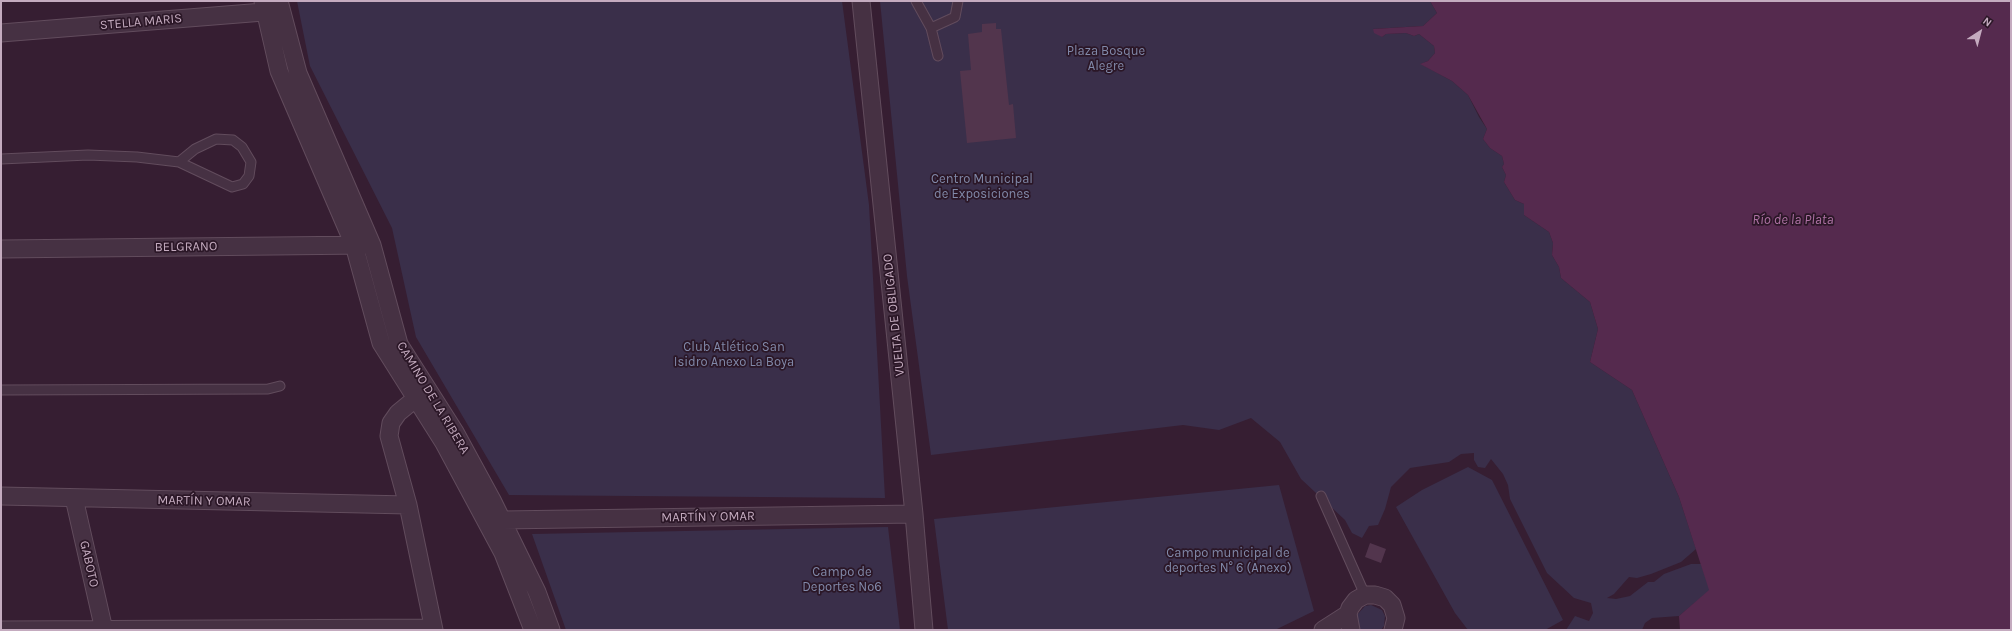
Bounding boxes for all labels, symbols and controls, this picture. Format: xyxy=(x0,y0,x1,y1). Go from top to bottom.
street label: STELLA MARIS xyxy=(99,11,183,33)
north arrow xyxy=(1960,12,2000,52)
text: N xyxy=(1980,14,1994,29)
park label: Plaza Bosque Alegre xyxy=(1067,43,1145,74)
park label: Centro Municipal de Exposiciones xyxy=(931,171,1033,202)
water label: Río de la Plata xyxy=(1752,212,1834,228)
street label: BELGRANO xyxy=(155,239,217,255)
street label: VUELTA DE OBLIGADO xyxy=(880,253,908,377)
street label: CAMINO DE LA RIBERA xyxy=(393,339,473,457)
park label: Club Atlético San Isidro Anexo La Boya xyxy=(674,339,794,370)
street label: MARTÍN Y OMAR xyxy=(157,492,251,510)
street label: MARTÍN Y OMAR xyxy=(661,508,755,526)
street label: GABOTO xyxy=(76,539,102,589)
park label: Campo municipal de deportes N° 6 (Anexo) xyxy=(1164,545,1292,576)
park label: Campo de Deportes Nº6 xyxy=(802,564,882,595)

